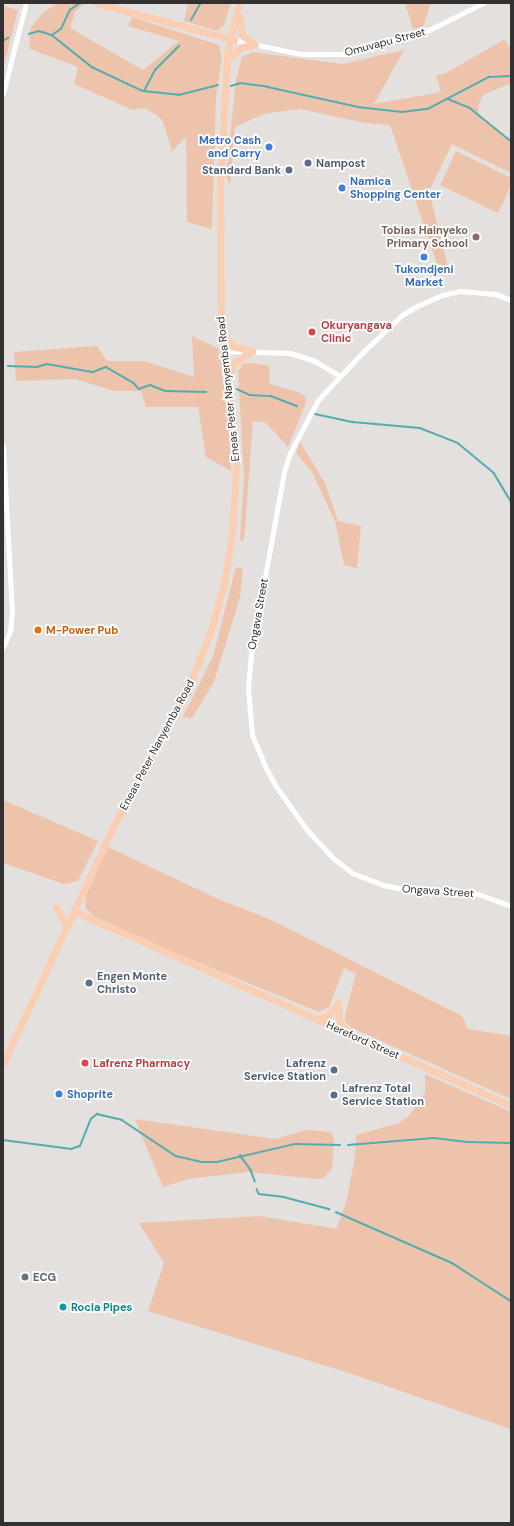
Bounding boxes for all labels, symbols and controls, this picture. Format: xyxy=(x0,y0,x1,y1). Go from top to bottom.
street label: Omuvapu Street xyxy=(343,25,427,59)
place label: Metro Cash and Carry xyxy=(199,134,261,160)
marker: Metro Cash and Carry xyxy=(264,142,274,152)
place label: Nampost xyxy=(316,156,365,170)
marker: Nampost xyxy=(303,158,313,168)
place label: Standard Bank xyxy=(202,163,281,177)
marker: Standard Bank xyxy=(284,165,294,175)
place label: Namica Shopping Center xyxy=(350,175,441,201)
marker: Namica Shopping Center xyxy=(337,183,347,193)
place label: Tobias Hainyeko Primary School xyxy=(381,224,468,250)
marker: Tobias Hainyeko Primary School xyxy=(471,232,481,242)
marker: Tukondjeni Market xyxy=(419,252,429,262)
place label: Tukondjeni Market xyxy=(395,263,453,289)
street label: Eneas Peter Nanyemba Road xyxy=(214,316,242,462)
place label: Okuryangava Clinic xyxy=(321,319,392,345)
marker: Okuryangava Clinic xyxy=(306,326,318,338)
street label: Ongava Street xyxy=(245,577,271,651)
place label: M-Power Pub xyxy=(46,623,118,637)
marker: M-Power Pub xyxy=(33,625,43,635)
street label: Eneas Peter Nanyemba Road xyxy=(117,678,197,812)
street label: Ongava Street xyxy=(401,882,475,900)
place label: Engen Monte Christo xyxy=(97,970,167,996)
marker: Engen Monte Christo xyxy=(84,978,94,988)
street label: Hereford Street xyxy=(324,1018,402,1062)
place label: Lafrenz Pharmacy xyxy=(93,1056,190,1070)
place label: Lafrenz Service Station xyxy=(244,1057,326,1083)
marker: Lafrenz Pharmacy xyxy=(80,1058,90,1068)
marker: Lafrenz Service Station xyxy=(329,1065,339,1075)
place label: Lafrenz Total Service Station xyxy=(342,1082,424,1108)
place label: Shoprite xyxy=(67,1087,113,1101)
marker: Shoprite xyxy=(54,1089,64,1099)
marker: Lafrenz Total Service Station xyxy=(329,1090,339,1100)
place label: ECG xyxy=(33,1270,56,1284)
marker: ECG xyxy=(20,1272,30,1282)
place label: Rocla Pipes xyxy=(71,1300,132,1314)
marker: Rocla Pipes xyxy=(58,1302,68,1312)

